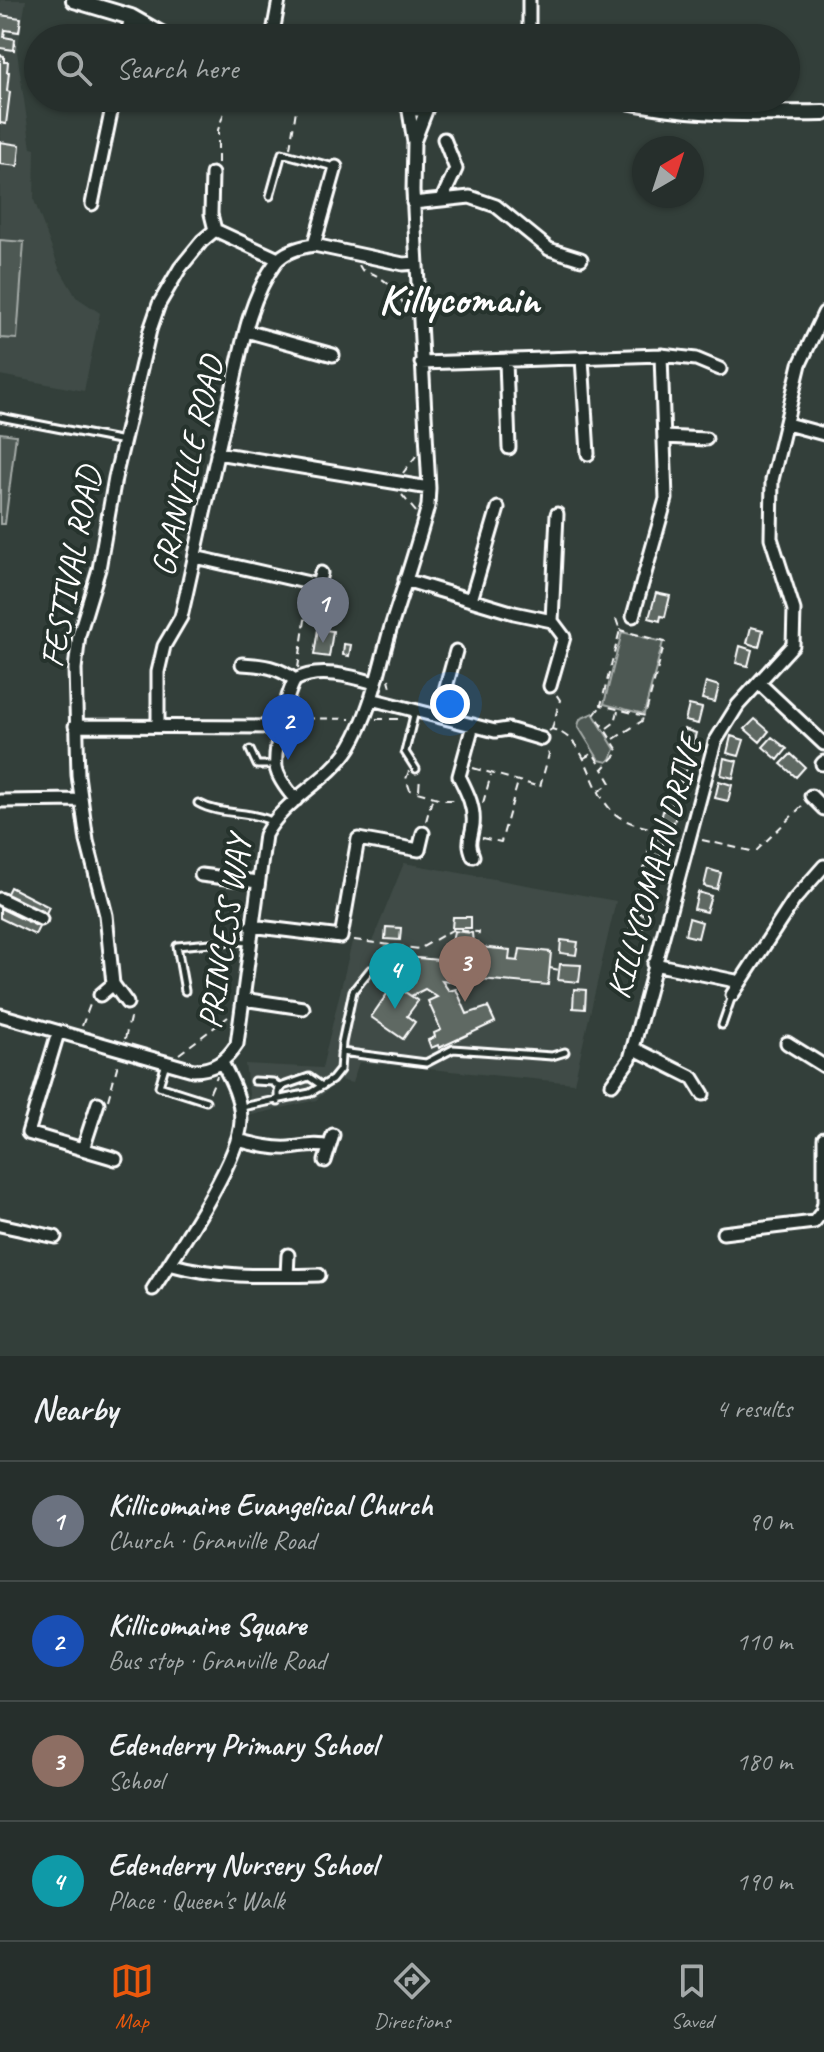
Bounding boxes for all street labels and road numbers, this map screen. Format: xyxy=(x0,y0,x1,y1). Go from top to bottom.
street label: GRANVILLE ROAD xyxy=(141,350,234,580)
street label: FESTIVAL ROAD xyxy=(30,460,111,671)
street label: KILLYCOMAIN DRIVE xyxy=(596,727,713,1003)
street label: PRINCESS WAY xyxy=(188,828,261,1032)

